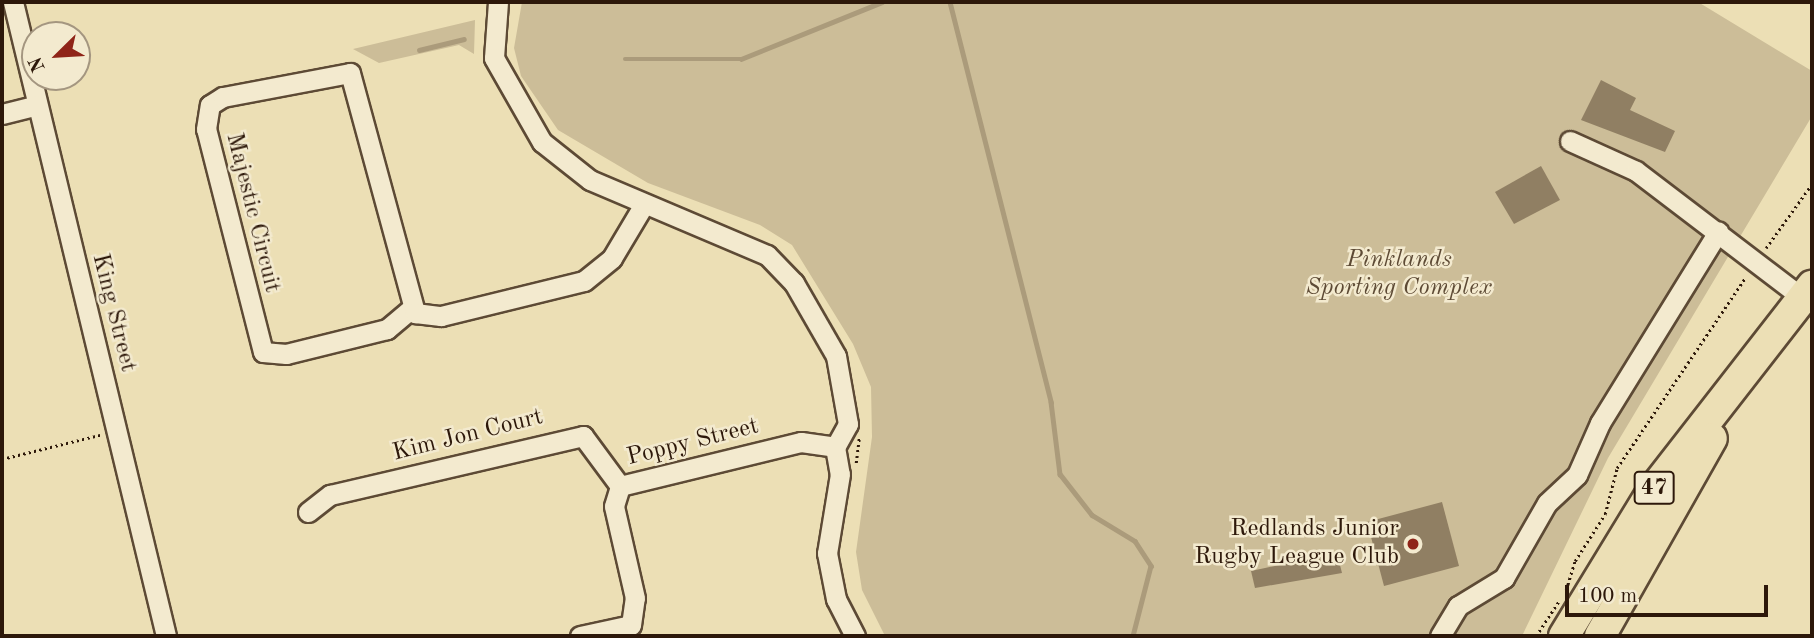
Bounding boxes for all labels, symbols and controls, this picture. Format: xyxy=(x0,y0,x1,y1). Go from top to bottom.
north arrow xyxy=(21,21,91,91)
text: N xyxy=(27,53,50,74)
street label: Majestic Circuit xyxy=(218,130,286,296)
park label: Pinklands Sporting Complex xyxy=(1306,247,1492,303)
street label: King Street xyxy=(84,251,142,375)
street label: Kim Jon Court xyxy=(390,403,546,469)
street label: Poppy Street xyxy=(624,413,762,473)
road number: 47 xyxy=(1633,468,1675,508)
place label: Redlands Junior Rugby League Club xyxy=(1194,516,1399,572)
marker: Redlands Junior Rugby League Club xyxy=(1405,536,1421,552)
scale bar xyxy=(1569,572,1772,616)
text: 100 m xyxy=(1578,586,1637,607)

